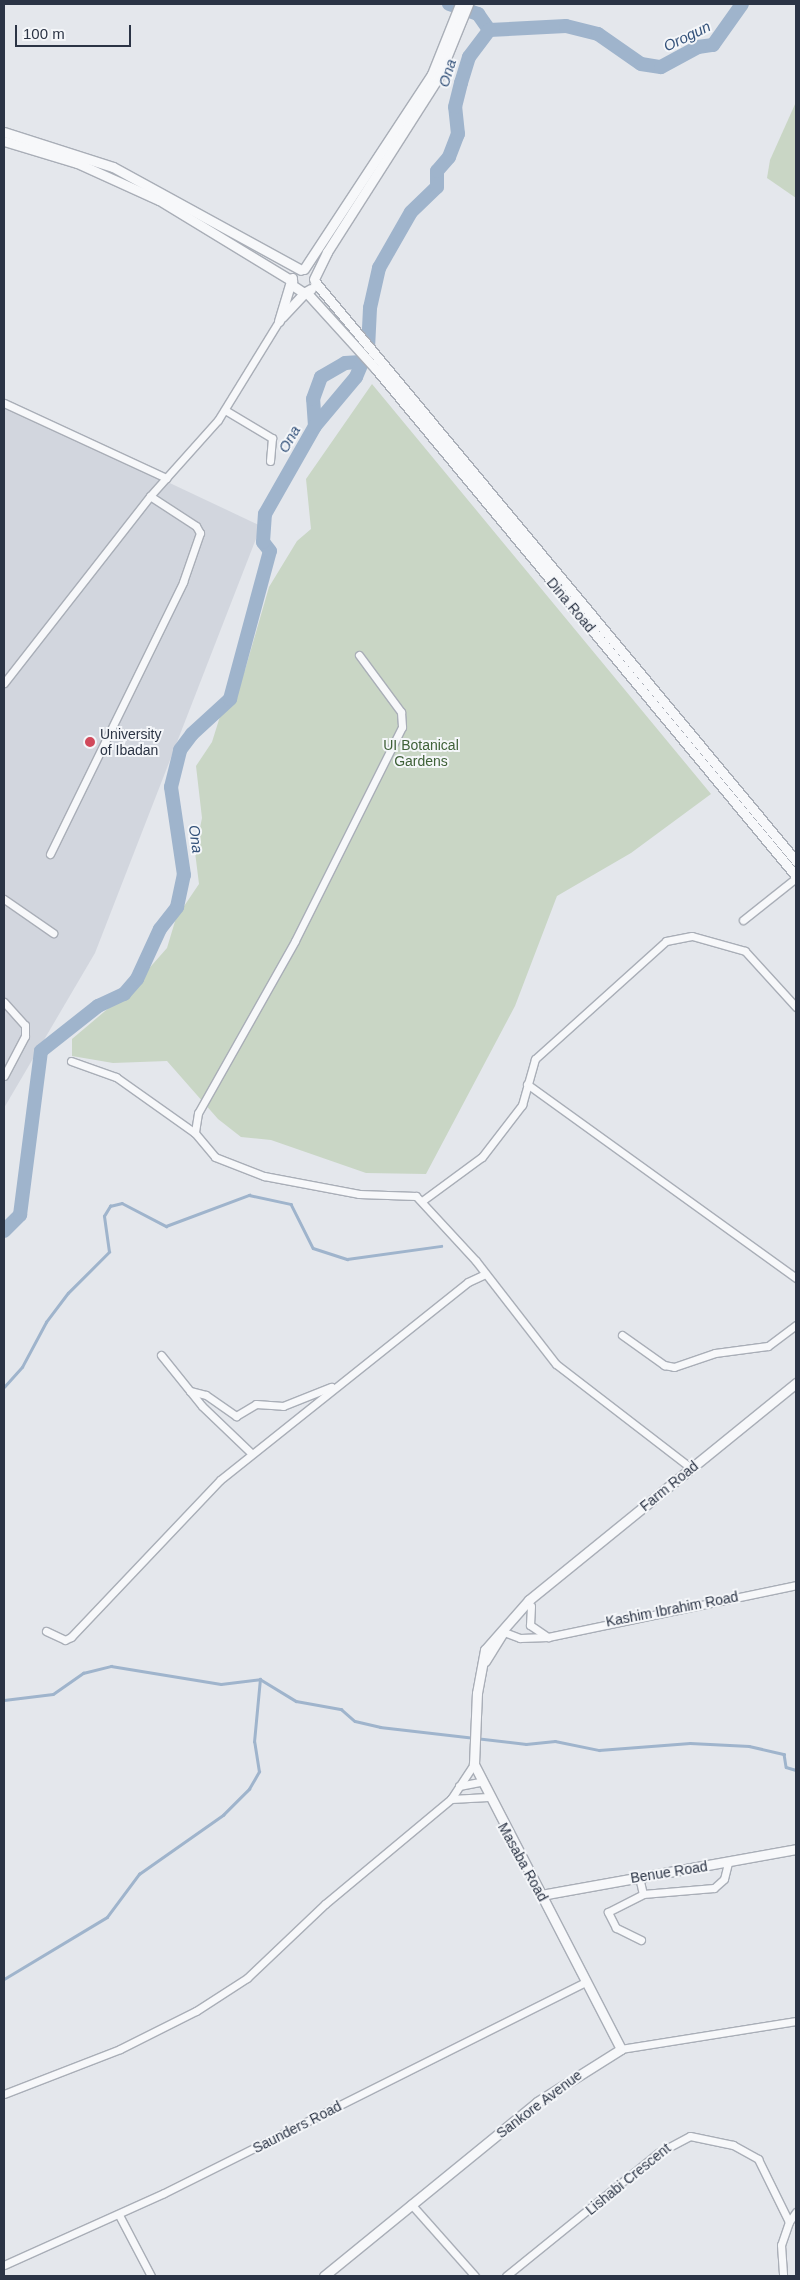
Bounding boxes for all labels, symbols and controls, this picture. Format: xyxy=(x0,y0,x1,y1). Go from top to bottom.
scale bar xyxy=(18,15,134,47)
water label: Orogun xyxy=(661,17,713,55)
text: 100 m xyxy=(23,25,65,42)
water label: Ona xyxy=(434,57,460,89)
water label: Ona xyxy=(274,422,304,456)
street label: Dina Road xyxy=(543,574,599,636)
place label: University of Ibadan xyxy=(100,726,161,759)
marker: University of Ibadan xyxy=(84,736,96,748)
park label: UI Botanical Gardens xyxy=(383,737,459,770)
water label: Ona xyxy=(185,824,207,854)
street label: Farm Road xyxy=(637,1457,701,1515)
street label: Kashim Ibrahim Road xyxy=(604,1588,740,1630)
street label: Masaba Road xyxy=(495,1820,551,1904)
street label: Benue Road xyxy=(629,1858,709,1886)
street label: Sankore Avenue xyxy=(493,2066,585,2142)
street label: Saunders Road xyxy=(250,2097,344,2157)
street label: Lishabi Crescent xyxy=(582,2140,674,2218)

